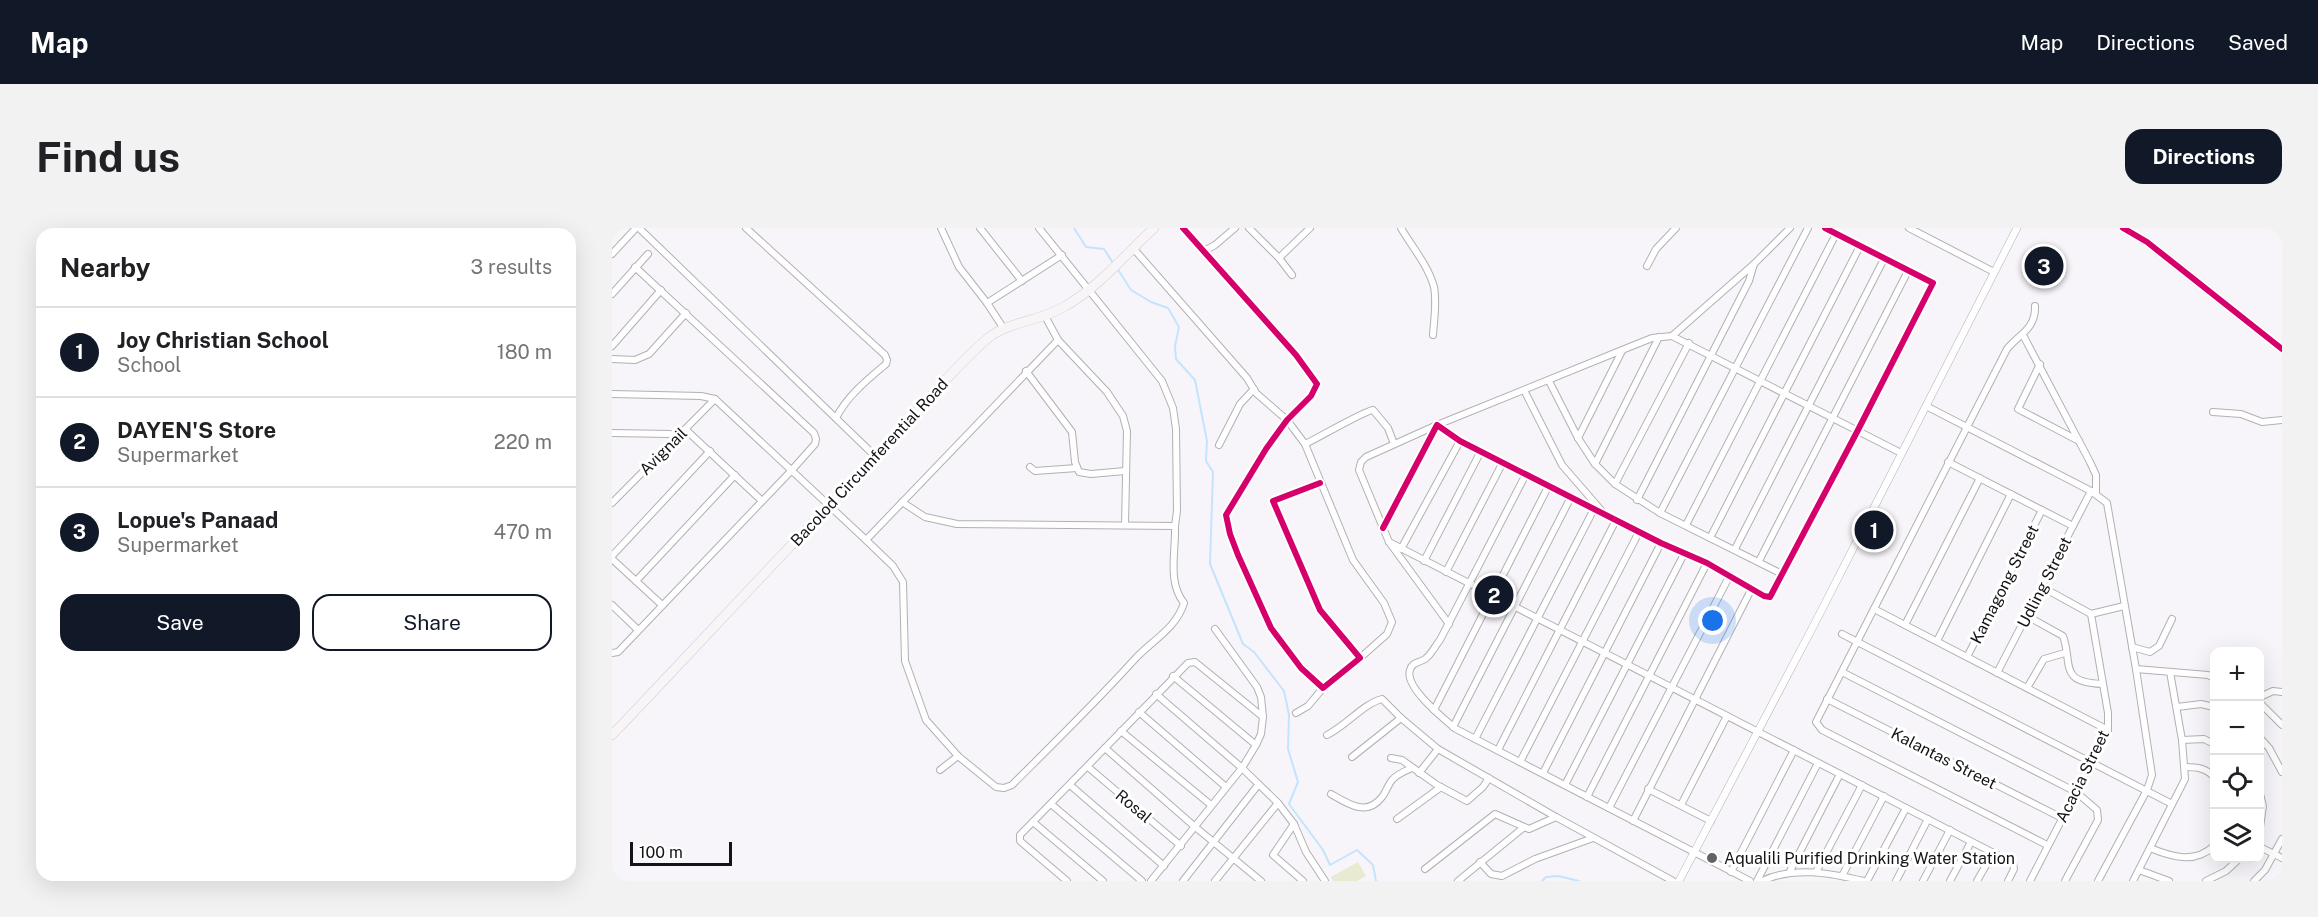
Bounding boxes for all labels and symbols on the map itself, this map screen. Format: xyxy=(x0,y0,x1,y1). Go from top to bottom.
pin: 3 xyxy=(2024,243,2064,288)
street label: Bacolod Circumferential Road xyxy=(787,375,952,550)
street label: Avignail xyxy=(636,424,691,479)
pin: 1 xyxy=(1854,508,1894,552)
street label: Kamagong Street xyxy=(1966,522,2043,647)
street label: Udling Street xyxy=(2013,534,2075,631)
pin: 2 xyxy=(1474,572,1514,617)
your location xyxy=(1698,606,1727,635)
street label: Kalantas Street xyxy=(1888,724,2000,793)
street label: Acacia Street xyxy=(2052,727,2113,826)
street label: Rosal xyxy=(1112,786,1156,827)
scale bar xyxy=(630,839,732,866)
place label: Aqualili Purified Drinking Water Station xyxy=(1724,849,2015,868)
marker: Aqualili Purified Drinking Water Station xyxy=(1705,851,1719,865)

